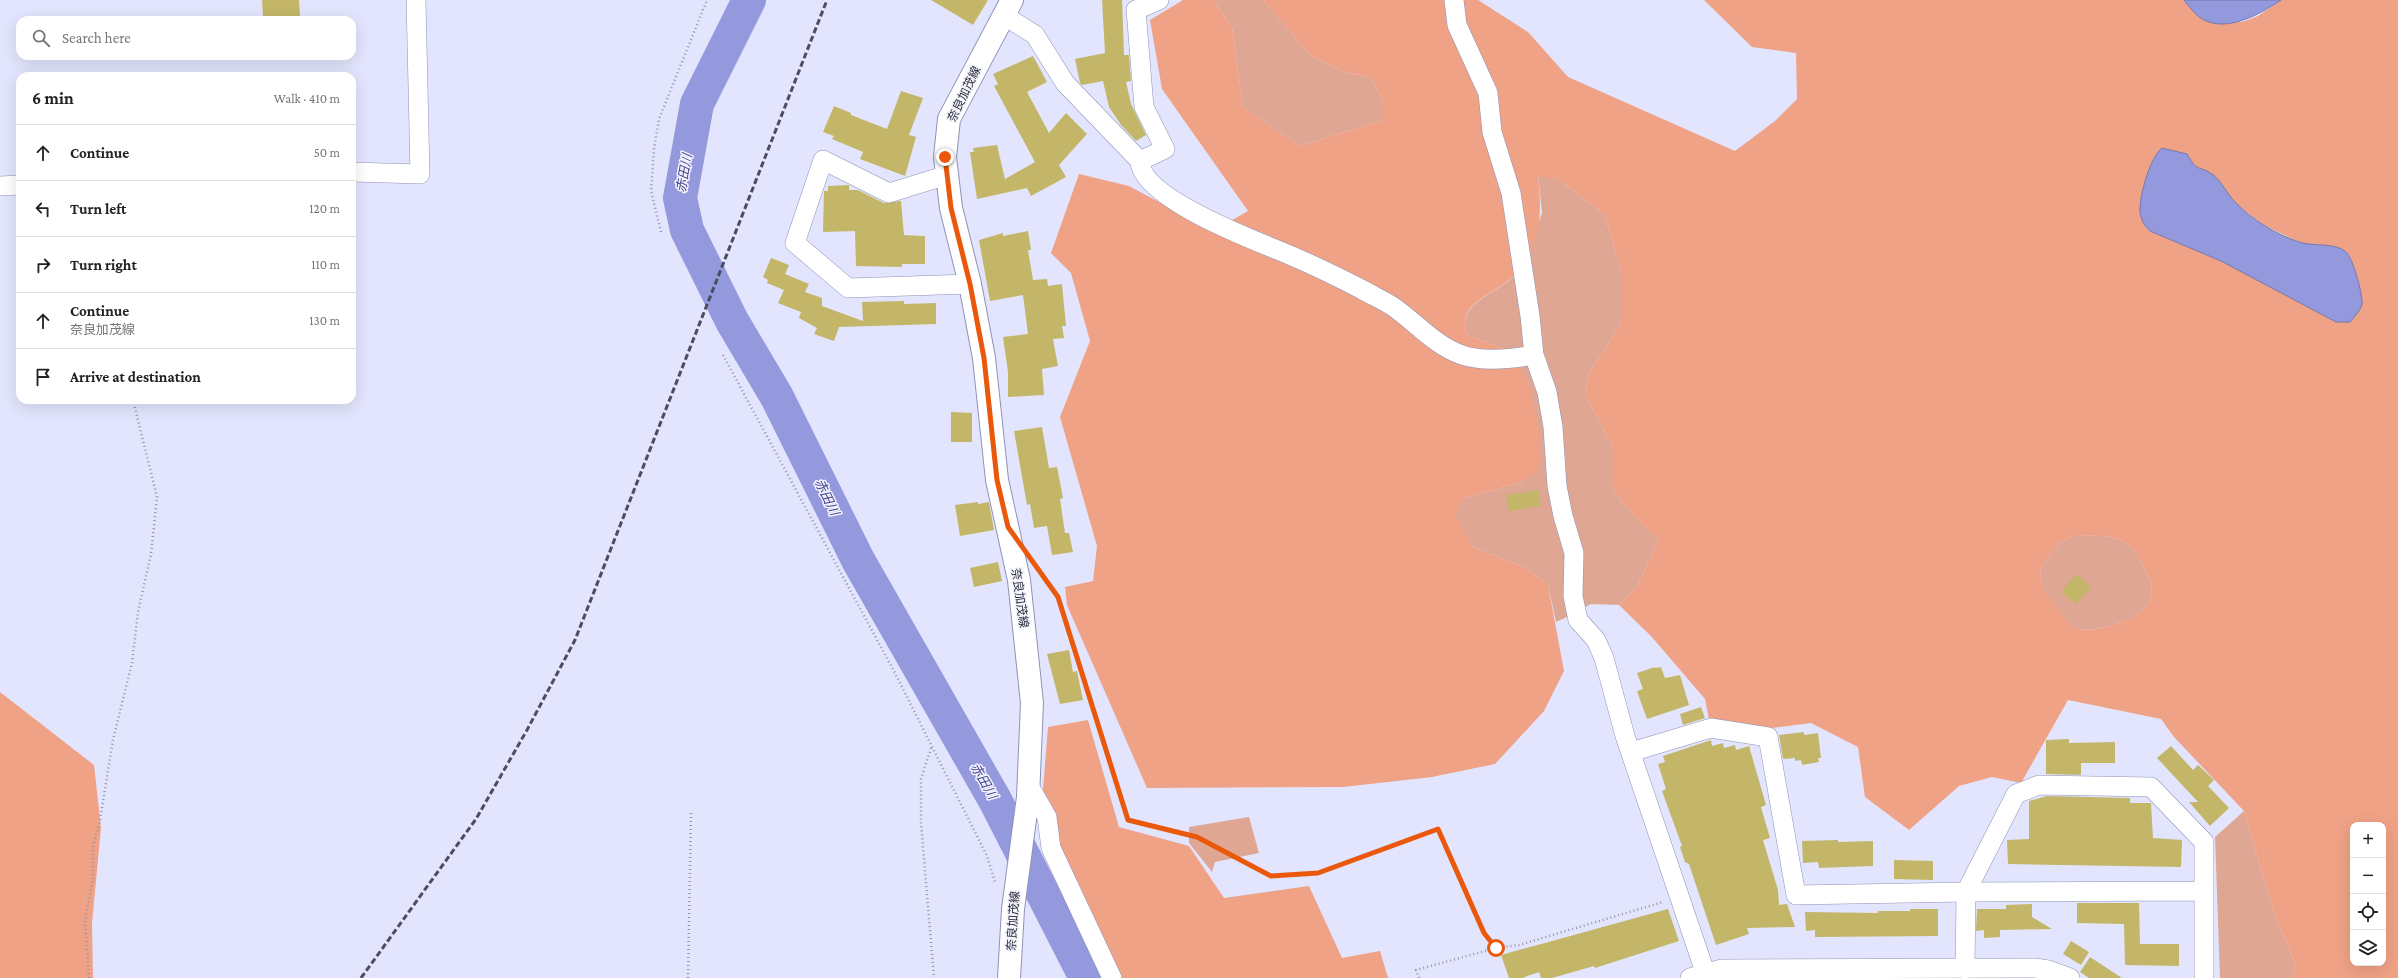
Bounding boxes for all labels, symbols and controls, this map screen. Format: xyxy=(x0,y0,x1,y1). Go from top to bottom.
search box xyxy=(16,16,356,60)
icon: search xyxy=(30,27,52,49)
text: Search here xyxy=(62,30,131,46)
street label: 奈良加茂線 xyxy=(945,64,983,124)
text: 6 min xyxy=(32,89,74,108)
text: Walk · 410 m xyxy=(274,91,340,106)
icon: ahead xyxy=(32,142,54,164)
text: Continue xyxy=(70,145,129,161)
text: 50 m xyxy=(314,145,340,160)
route end xyxy=(936,148,954,166)
water label: 赤田川 xyxy=(673,151,695,194)
icon: left xyxy=(32,198,54,220)
text: Turn left xyxy=(70,201,126,217)
text: 120 m xyxy=(309,201,340,216)
icon: right xyxy=(32,254,54,276)
text: Turn right xyxy=(70,257,137,273)
text: 110 m xyxy=(311,257,340,272)
text: Continue xyxy=(70,303,129,319)
icon: ahead xyxy=(32,310,54,332)
text: 130 m xyxy=(309,313,340,328)
text: 奈良加茂線 xyxy=(70,322,135,337)
icon: arrive xyxy=(32,366,54,388)
text: Arrive at destination xyxy=(70,369,201,385)
water label: 赤田川 xyxy=(812,476,843,520)
street label: 奈良加茂線 xyxy=(1009,567,1031,629)
water label: 赤田川 xyxy=(968,760,1001,803)
map controls xyxy=(2350,822,2386,966)
button: + xyxy=(2350,822,2386,858)
button: − xyxy=(2350,858,2386,894)
street label: 奈良加茂線 xyxy=(1004,891,1022,951)
button: locate xyxy=(2350,894,2386,930)
button: layers xyxy=(2350,930,2386,966)
route start xyxy=(1487,939,1505,957)

